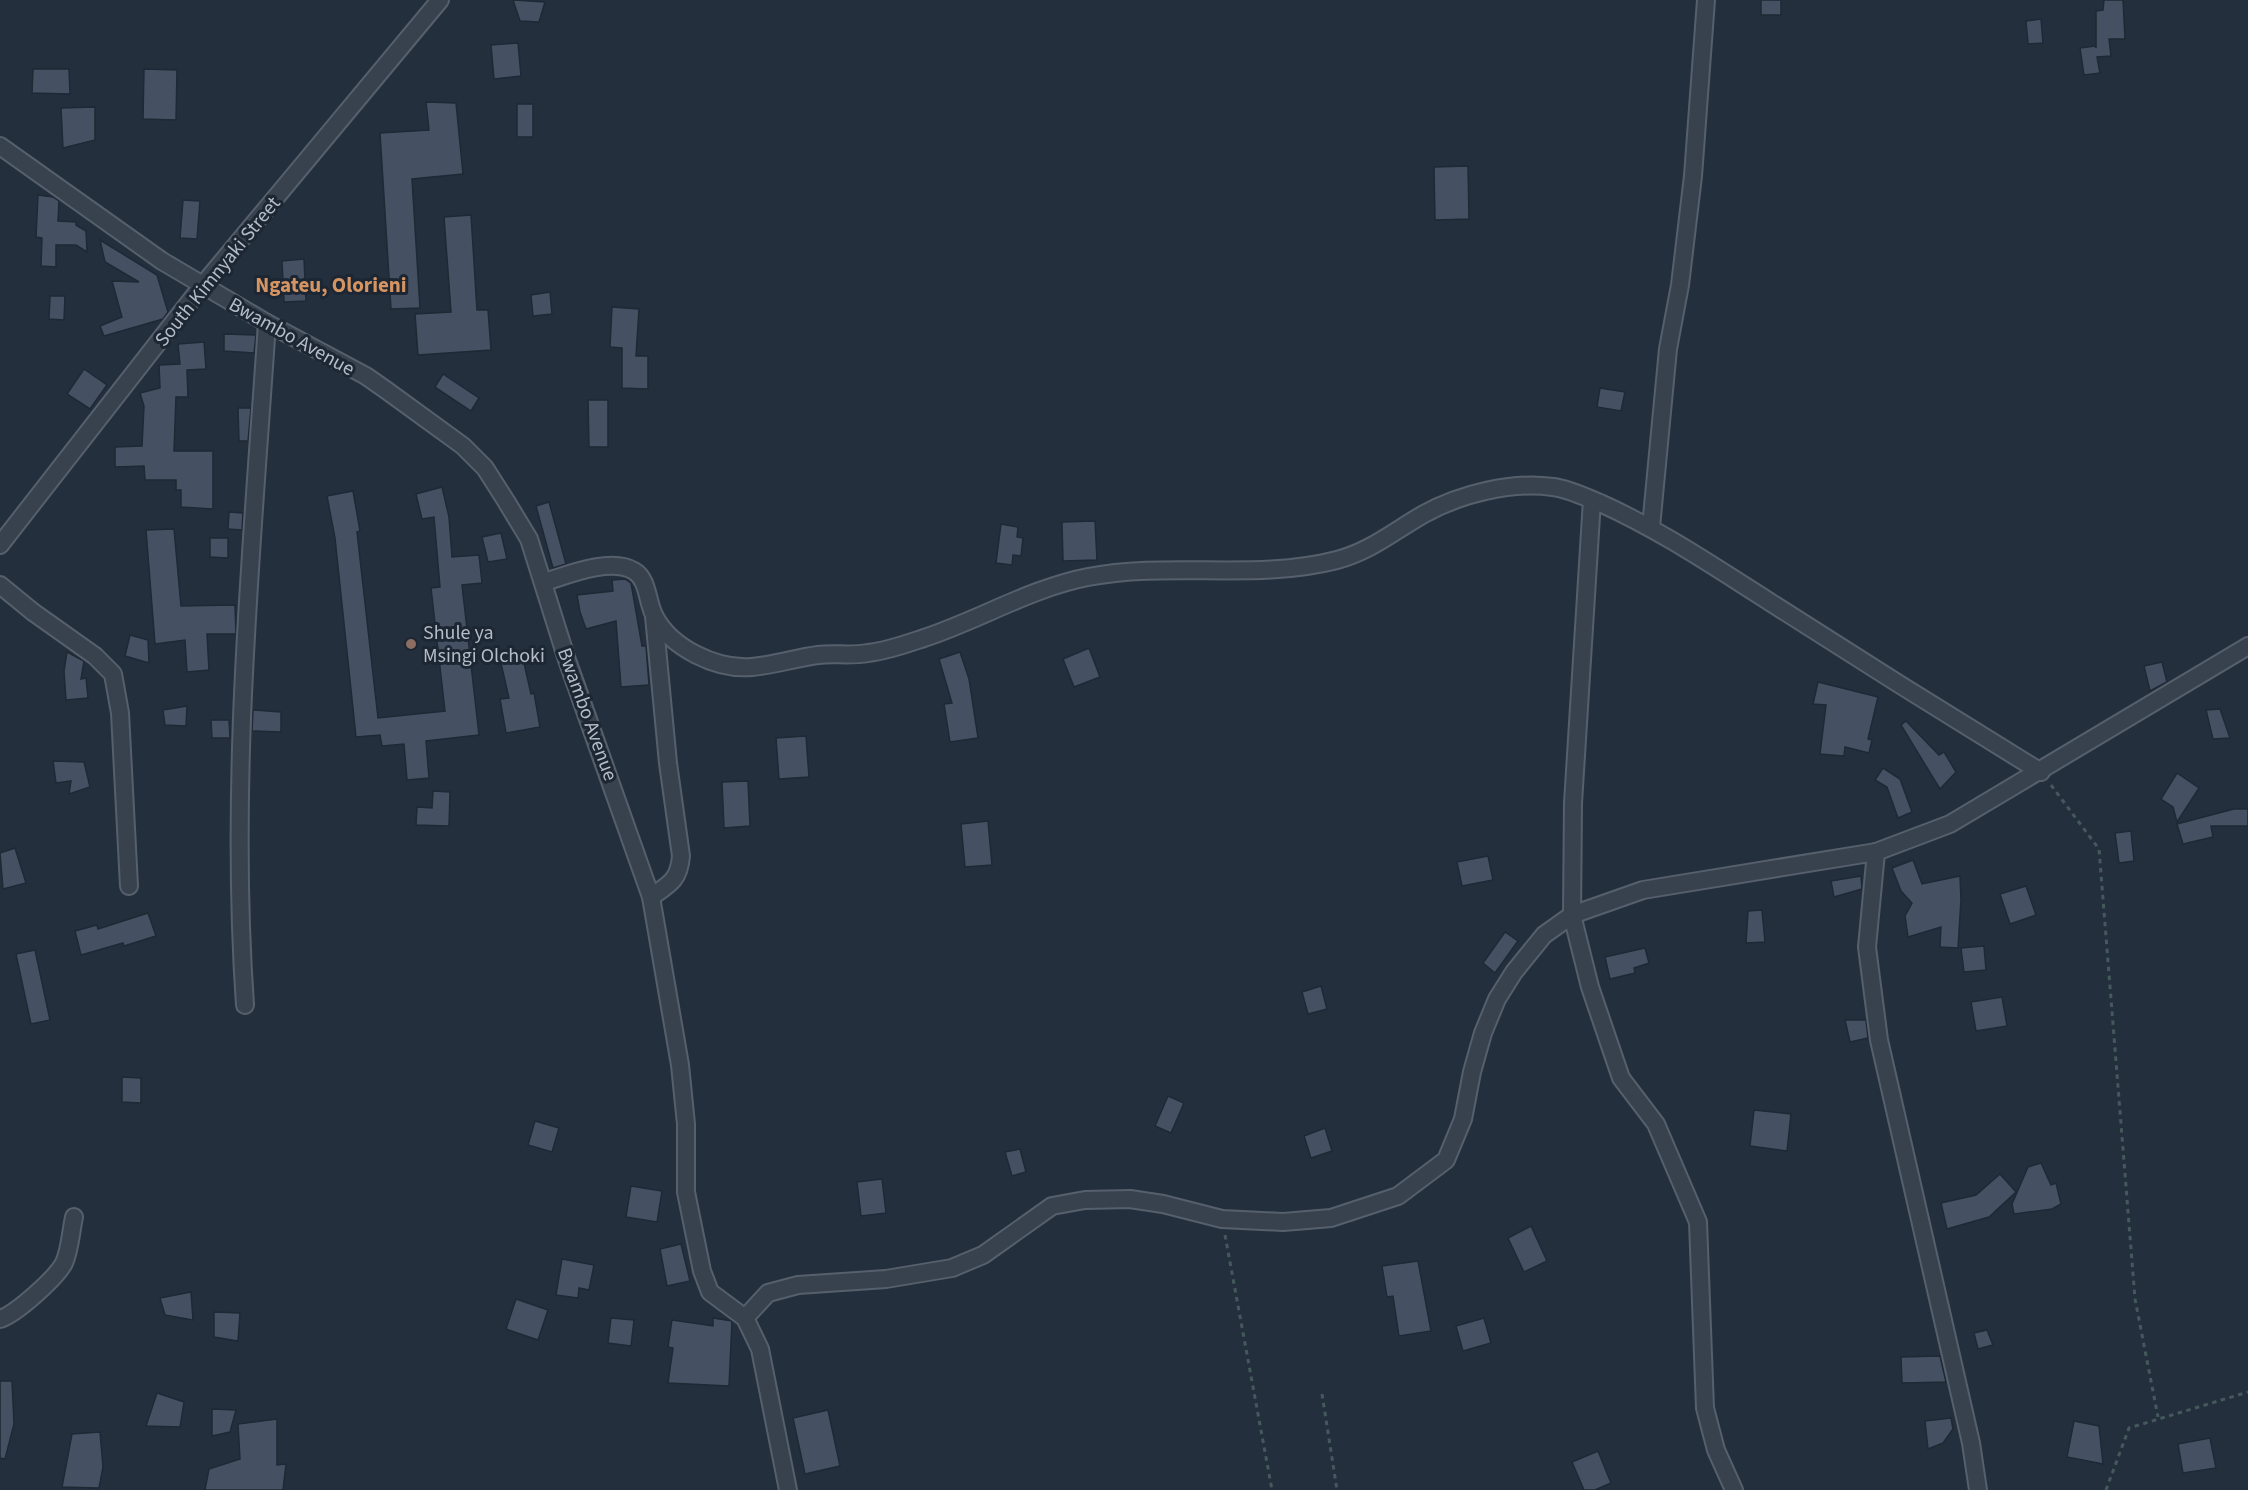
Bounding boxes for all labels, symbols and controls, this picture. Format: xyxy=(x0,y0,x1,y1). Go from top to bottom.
street label: South Kimnyaki Street xyxy=(148,190,287,353)
district label: Ngateu, Olorieni xyxy=(255,270,407,300)
street label: Bwambo Avenue xyxy=(224,291,360,383)
place label: Shule ya Msingi Olchoki xyxy=(423,619,545,670)
marker: Shule ya Msingi Olchoki xyxy=(404,637,418,651)
street label: Bwambo Avenue xyxy=(550,644,624,785)

